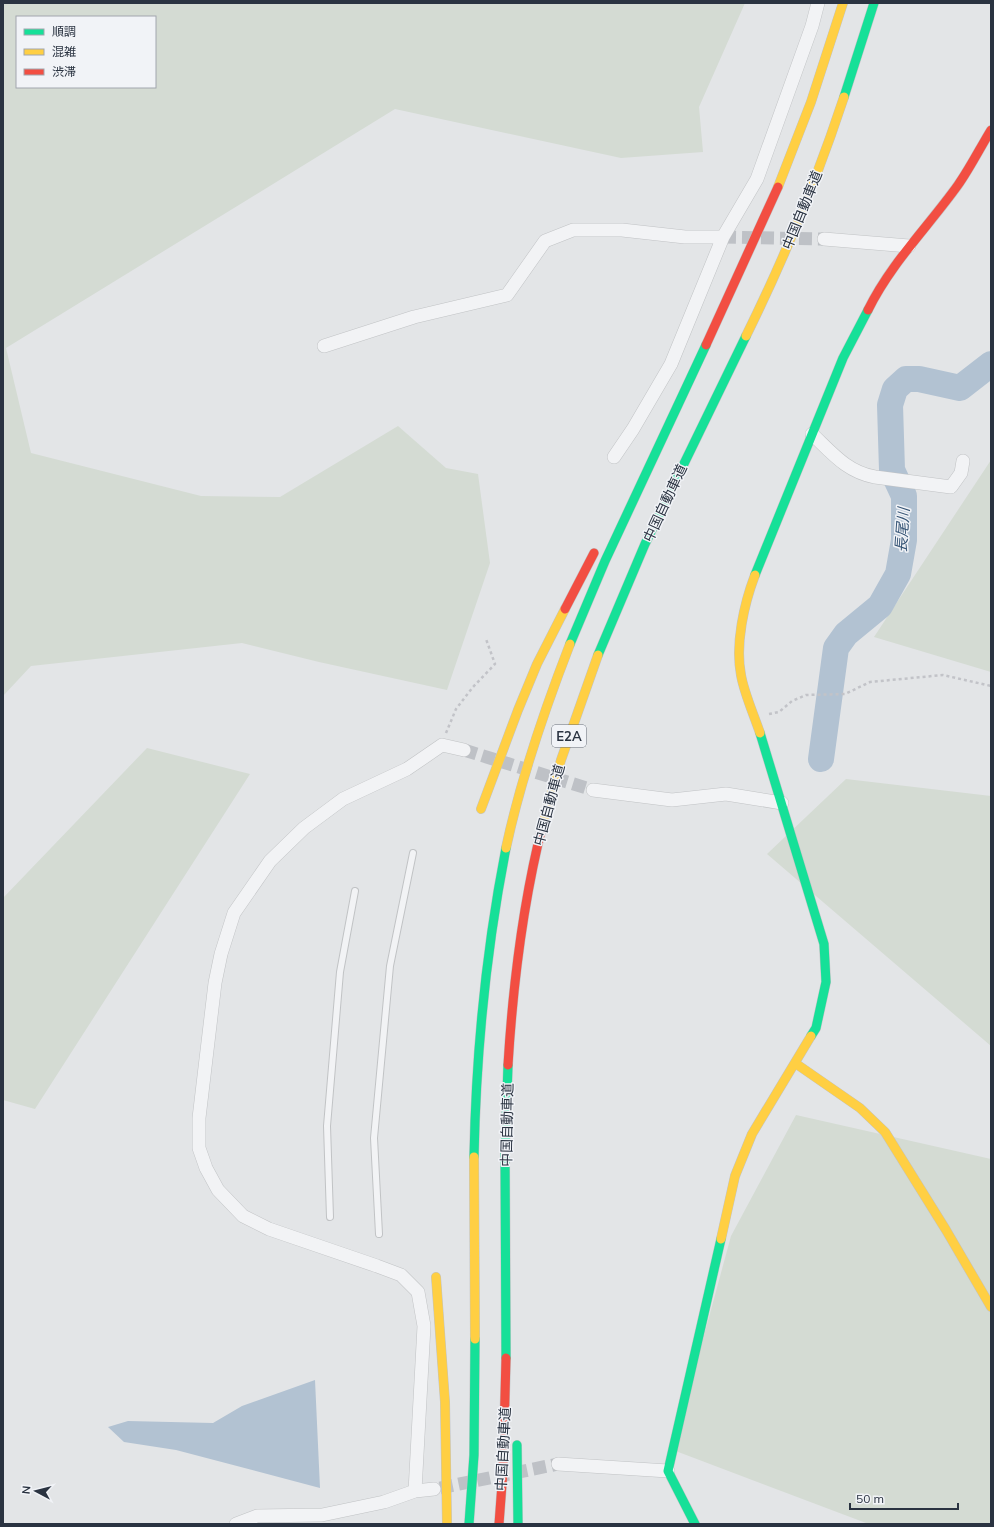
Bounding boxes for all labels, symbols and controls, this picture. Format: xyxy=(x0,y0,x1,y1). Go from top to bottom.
legend xyxy=(16,16,156,88)
text: 順調 xyxy=(52,24,76,39)
text: 混雑 xyxy=(52,44,76,59)
text: 渋滞 xyxy=(52,64,76,79)
street label: 中国自動車道 xyxy=(778,168,826,252)
street label: 中国自動車道 xyxy=(639,461,691,545)
water label: 長尾川 xyxy=(891,505,913,553)
road number: E2A xyxy=(552,725,586,747)
street label: 中国自動車道 xyxy=(529,762,569,848)
street label: 中国自動車道 xyxy=(497,1083,517,1167)
street label: 中国自動車道 xyxy=(492,1407,514,1491)
north arrow xyxy=(16,1471,56,1511)
text: N xyxy=(19,1485,34,1495)
scale bar xyxy=(850,1485,958,1511)
text: 50 m xyxy=(856,1491,884,1506)

